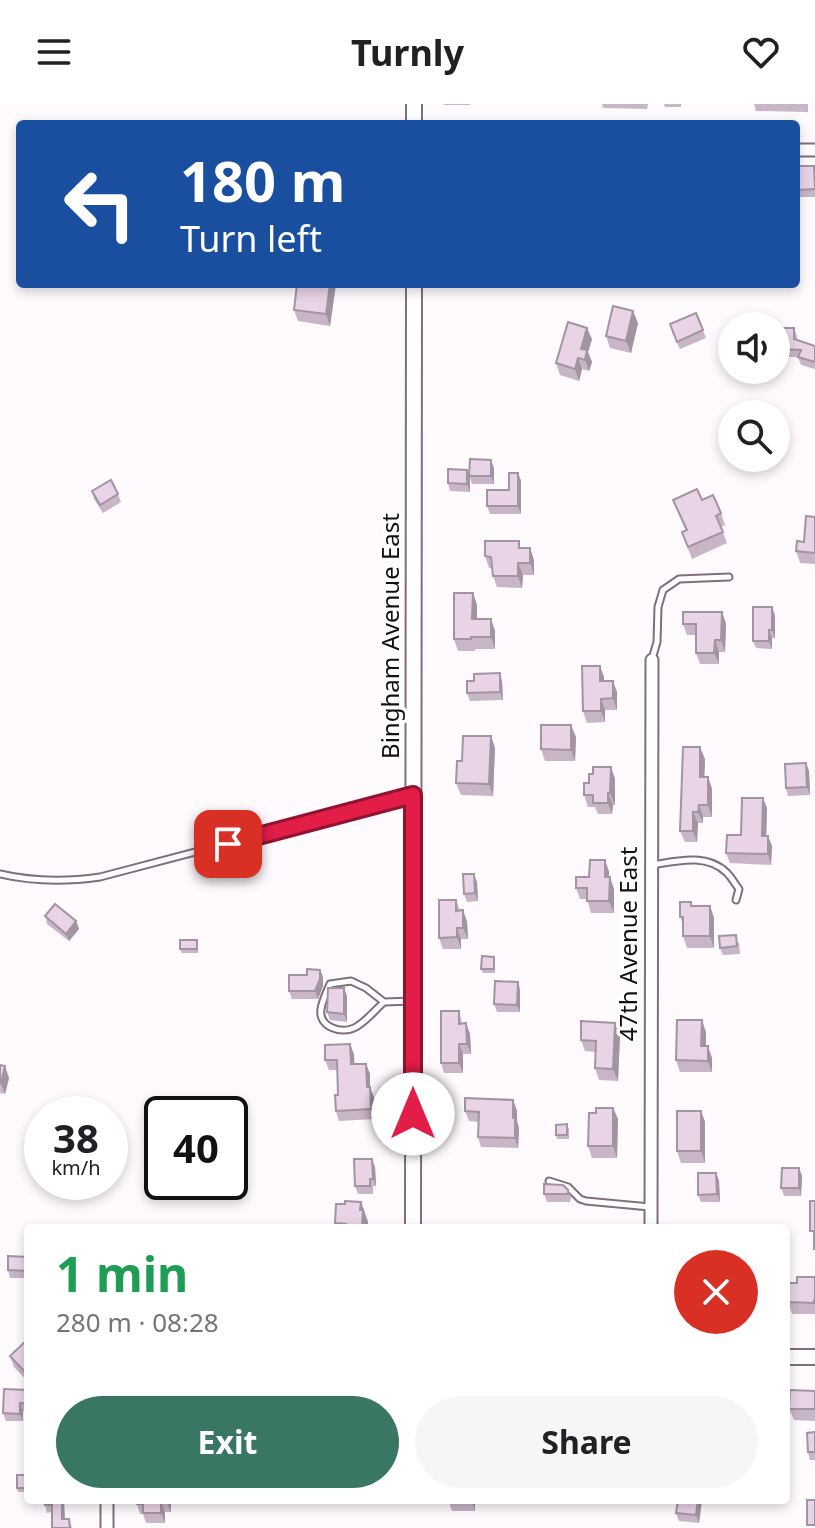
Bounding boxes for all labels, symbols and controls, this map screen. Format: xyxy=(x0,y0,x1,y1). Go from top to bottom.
text: Turnly xyxy=(351,28,464,77)
icon: menu xyxy=(32,30,76,74)
icon: heart xyxy=(739,30,783,74)
text: 180 m xyxy=(180,142,345,218)
icon: left xyxy=(48,152,152,256)
text: Turn left xyxy=(180,214,322,263)
map controls xyxy=(718,312,790,472)
button: sound xyxy=(718,312,790,384)
button: search xyxy=(718,400,790,472)
street label: Bingham Avenue East xyxy=(373,513,406,759)
pin xyxy=(194,810,262,878)
icon: arrive xyxy=(206,822,250,866)
street label: 47th Avenue East xyxy=(611,846,644,1041)
position arrow xyxy=(371,1072,455,1156)
speed limit sign: 40 xyxy=(144,1096,248,1200)
text: 38 xyxy=(53,1110,99,1165)
text: km/h xyxy=(51,1154,101,1181)
text: 1 min xyxy=(56,1241,188,1306)
button: close xyxy=(674,1250,758,1334)
text: 280 m · 08:28 xyxy=(56,1304,219,1340)
button: Exit xyxy=(56,1396,399,1488)
button: Share xyxy=(415,1396,758,1488)

